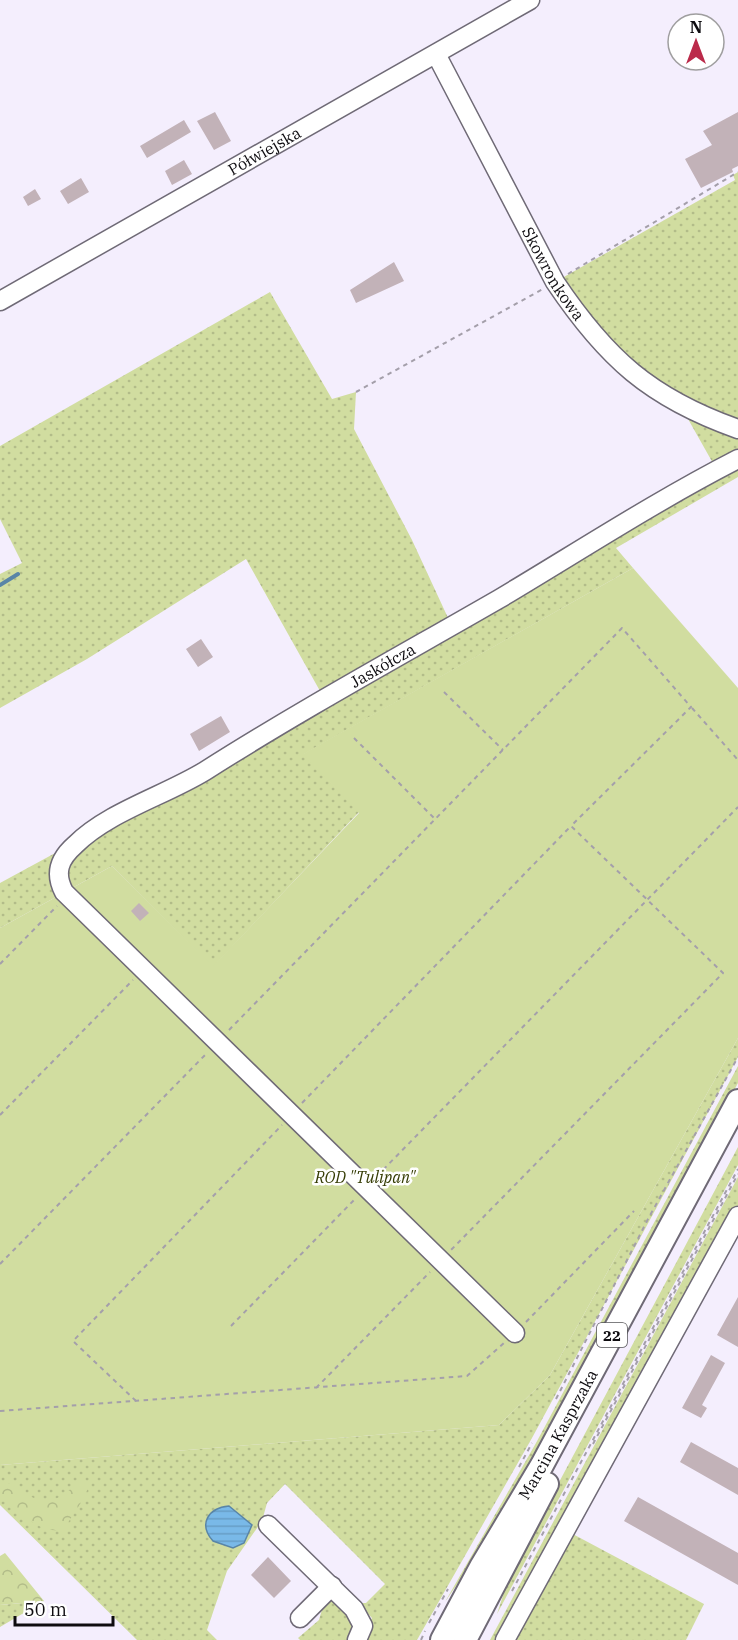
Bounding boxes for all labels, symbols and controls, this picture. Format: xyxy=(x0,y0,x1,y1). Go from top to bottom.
north arrow xyxy=(666,12,726,72)
text: N xyxy=(690,17,702,37)
street label: Półwiejska xyxy=(224,122,304,179)
street label: Skowronkowa xyxy=(518,223,589,325)
street label: Jaskółcza xyxy=(347,639,419,692)
park label: ROD "Tulipan" xyxy=(314,1167,417,1187)
road number: 22 xyxy=(597,1323,627,1347)
street label: Marcina Kasprzaka xyxy=(514,1366,602,1503)
scale bar xyxy=(15,1589,112,1627)
text: 50 m xyxy=(24,1598,67,1621)

